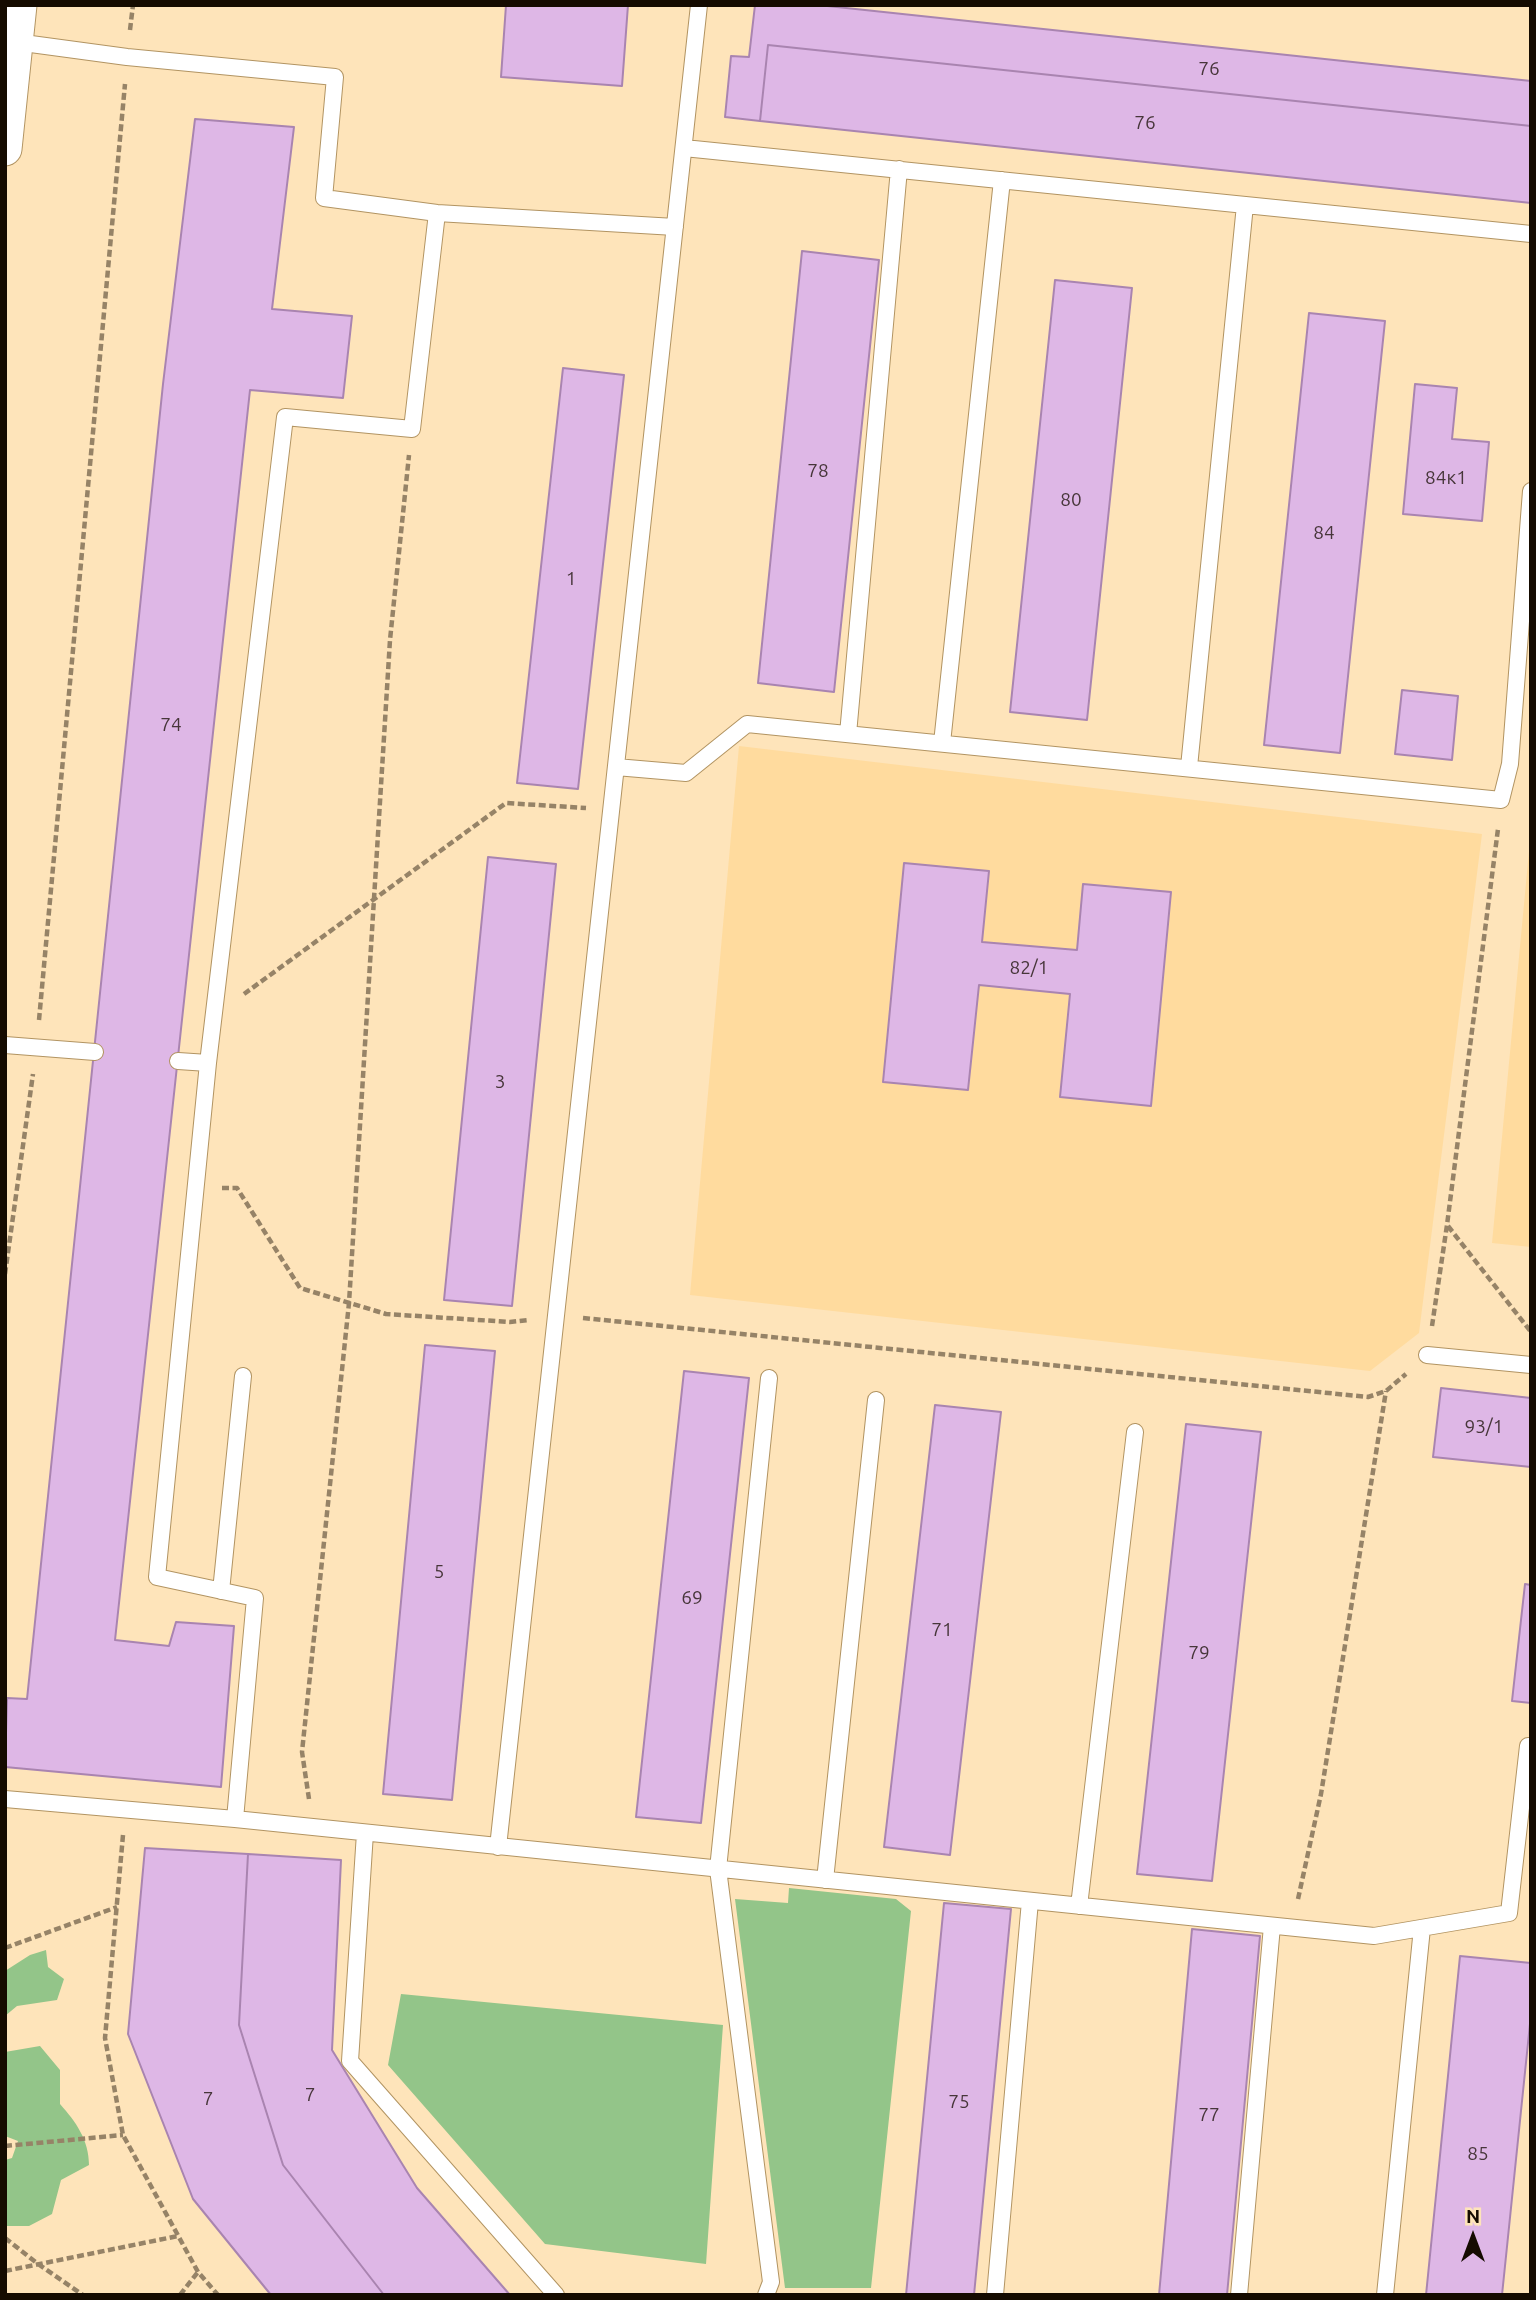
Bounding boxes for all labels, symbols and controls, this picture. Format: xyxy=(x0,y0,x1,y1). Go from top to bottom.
house number: 76 xyxy=(1198,58,1220,80)
house number: 76 xyxy=(1134,112,1156,134)
house number: 78 xyxy=(807,460,829,482)
house number: 84к1 xyxy=(1425,467,1467,489)
house number: 80 xyxy=(1060,489,1082,511)
house number: 84 xyxy=(1313,522,1335,544)
house number: 1 xyxy=(566,568,576,590)
house number: 74 xyxy=(160,714,182,736)
house number: 82/1 xyxy=(1009,957,1049,979)
house number: 3 xyxy=(495,1071,505,1093)
house number: 93/1 xyxy=(1464,1416,1504,1438)
house number: 5 xyxy=(434,1561,444,1583)
house number: 69 xyxy=(681,1587,703,1609)
house number: 71 xyxy=(931,1619,953,1641)
house number: 79 xyxy=(1188,1642,1210,1664)
house number: 7 xyxy=(305,2084,315,2106)
house number: 7 xyxy=(203,2088,213,2110)
house number: 75 xyxy=(948,2091,970,2113)
house number: 77 xyxy=(1198,2104,1220,2126)
house number: 85 xyxy=(1467,2143,1489,2165)
north arrow xyxy=(1438,2202,1508,2272)
text: N xyxy=(1466,2205,1480,2227)

